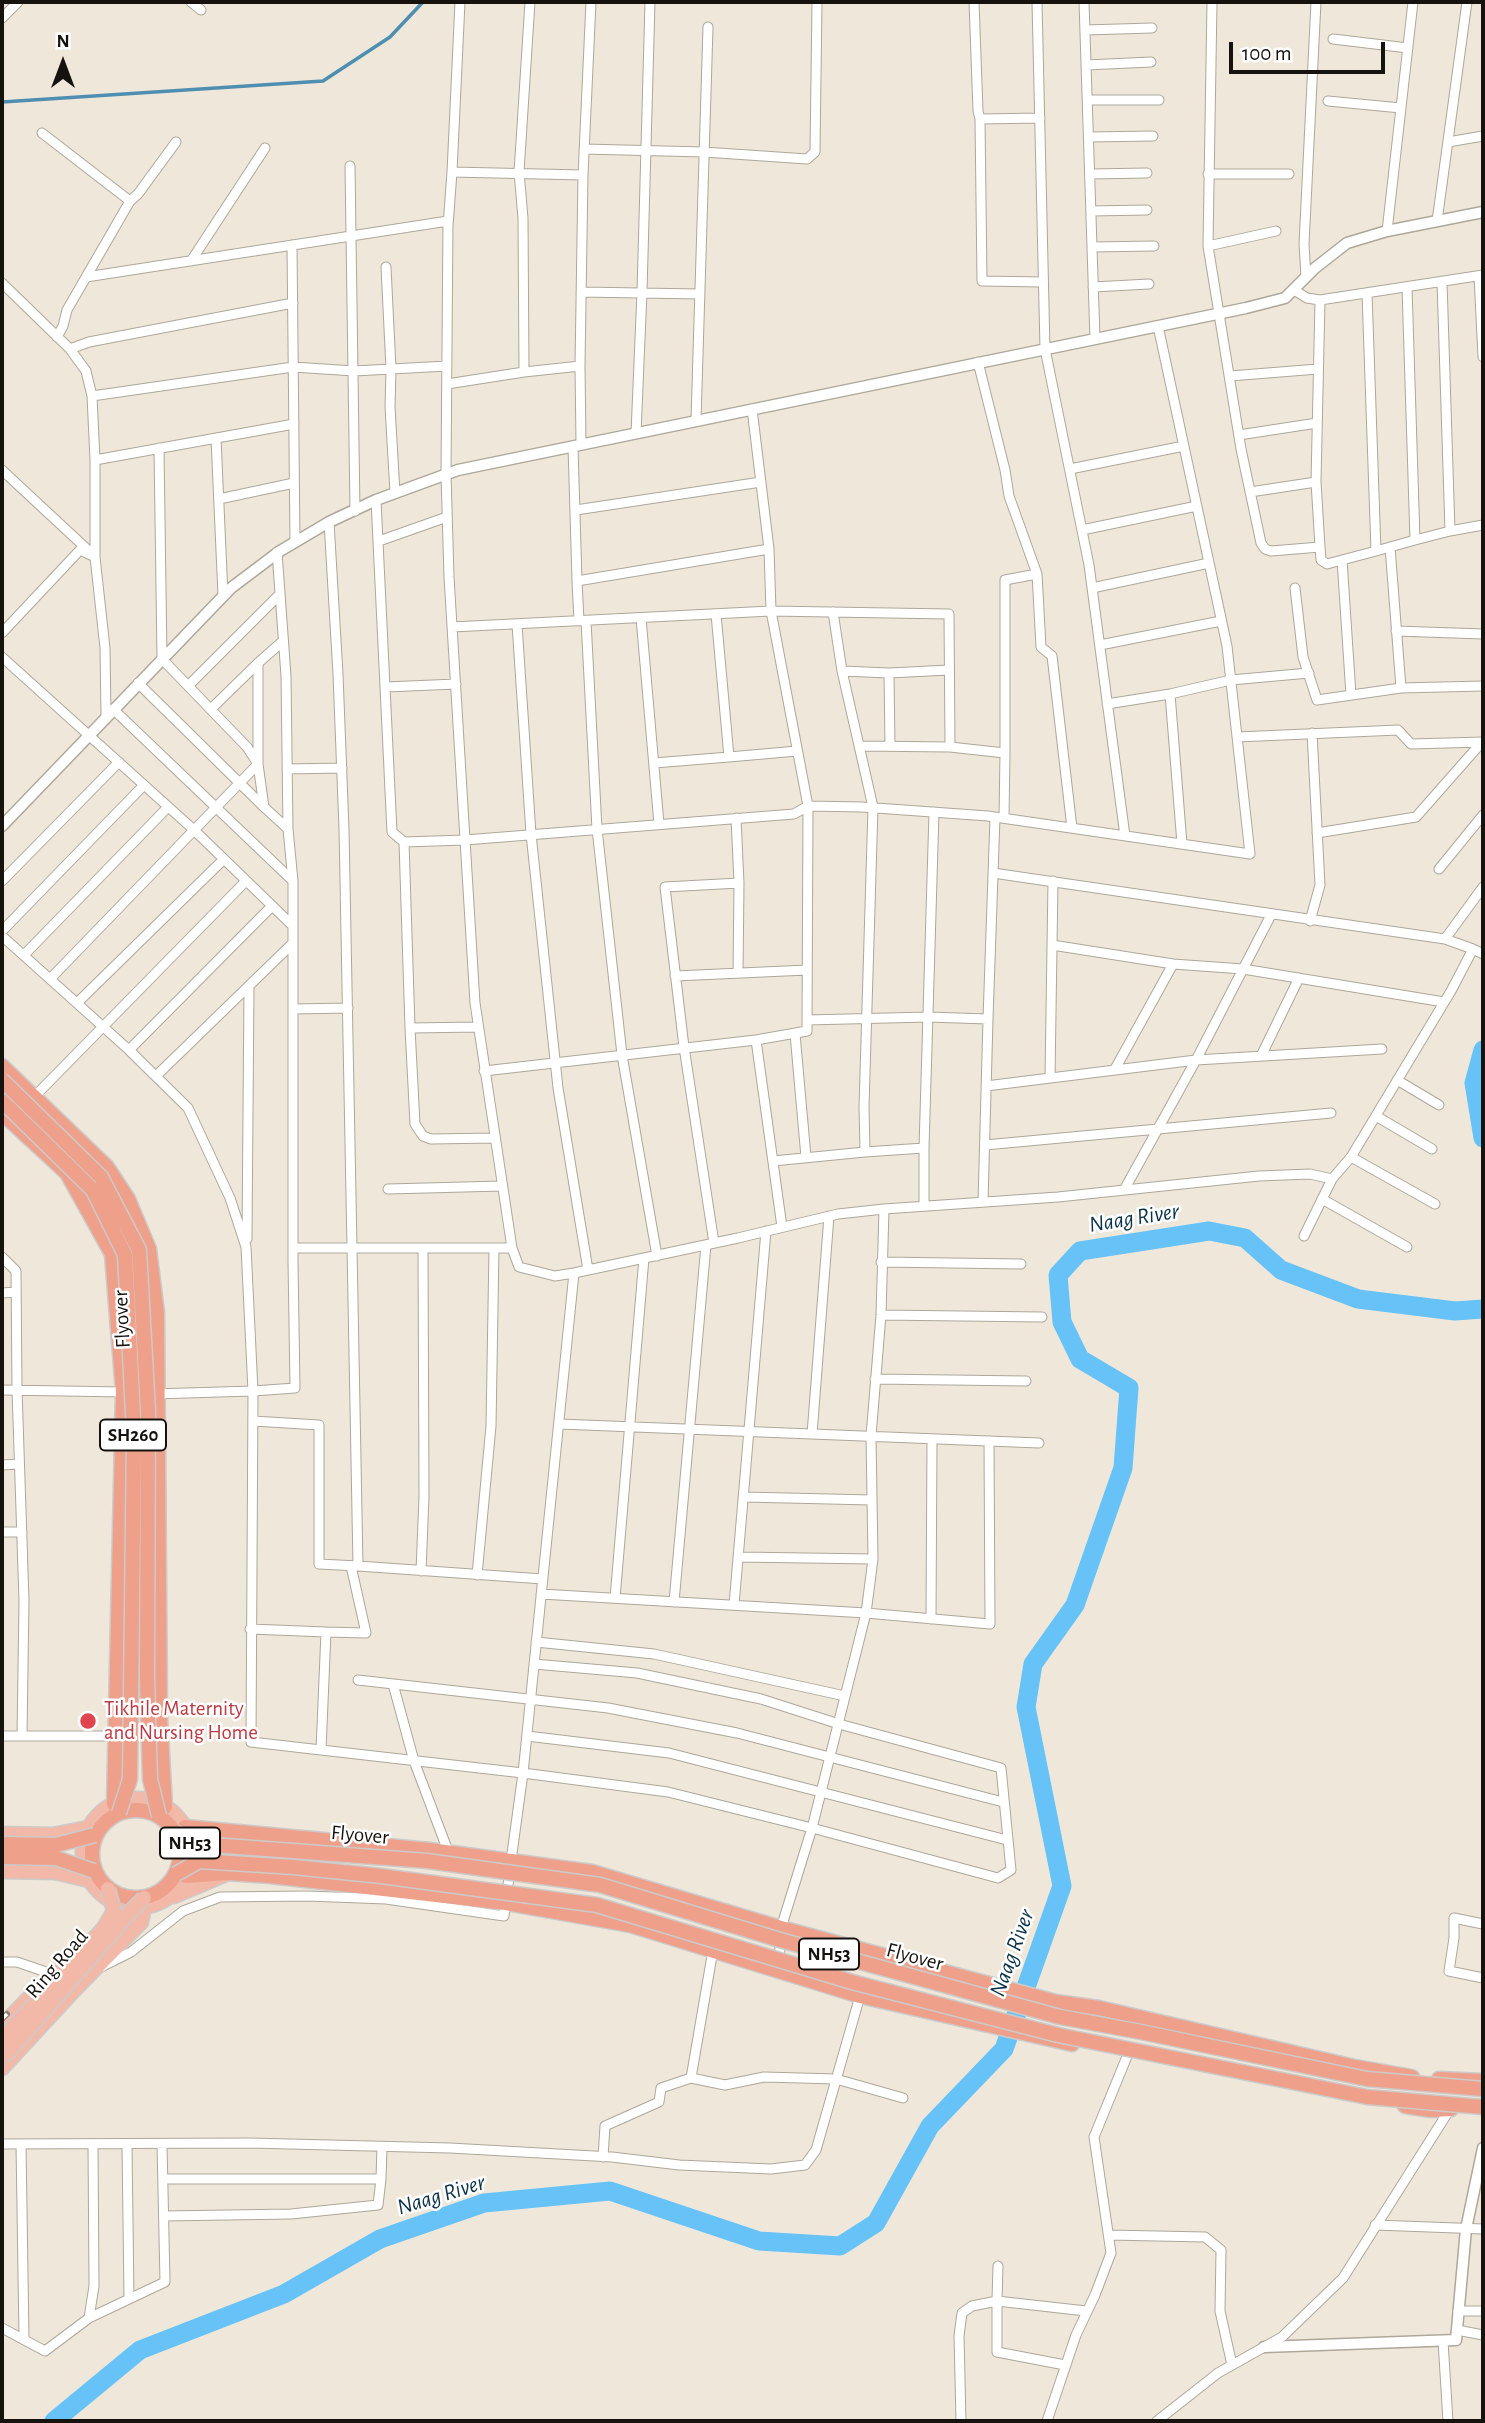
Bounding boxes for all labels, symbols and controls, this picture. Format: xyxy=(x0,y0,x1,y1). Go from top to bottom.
north arrow xyxy=(28,28,98,98)
scale bar xyxy=(1233,28,1389,72)
text: N xyxy=(56,32,70,51)
text: 100 m xyxy=(1242,43,1292,64)
water label: Naag River xyxy=(1087,1197,1181,1239)
street label: Flyover xyxy=(108,1289,136,1349)
road number: SH260 xyxy=(100,1420,166,1450)
place label: Tikhile Maternity and Nursing Home xyxy=(104,1696,258,1746)
marker: Tikhile Maternity and Nursing Home xyxy=(78,1711,98,1731)
street label: Flyover xyxy=(330,1820,390,1850)
road number: NH53 xyxy=(160,1828,220,1858)
water label: Naag River xyxy=(984,1906,1040,2000)
street label: Ring Road xyxy=(20,1924,94,2004)
street label: Flyover xyxy=(884,1937,946,1977)
road number: NH53 xyxy=(799,1938,859,1970)
water label: Naag River xyxy=(394,2169,488,2221)

